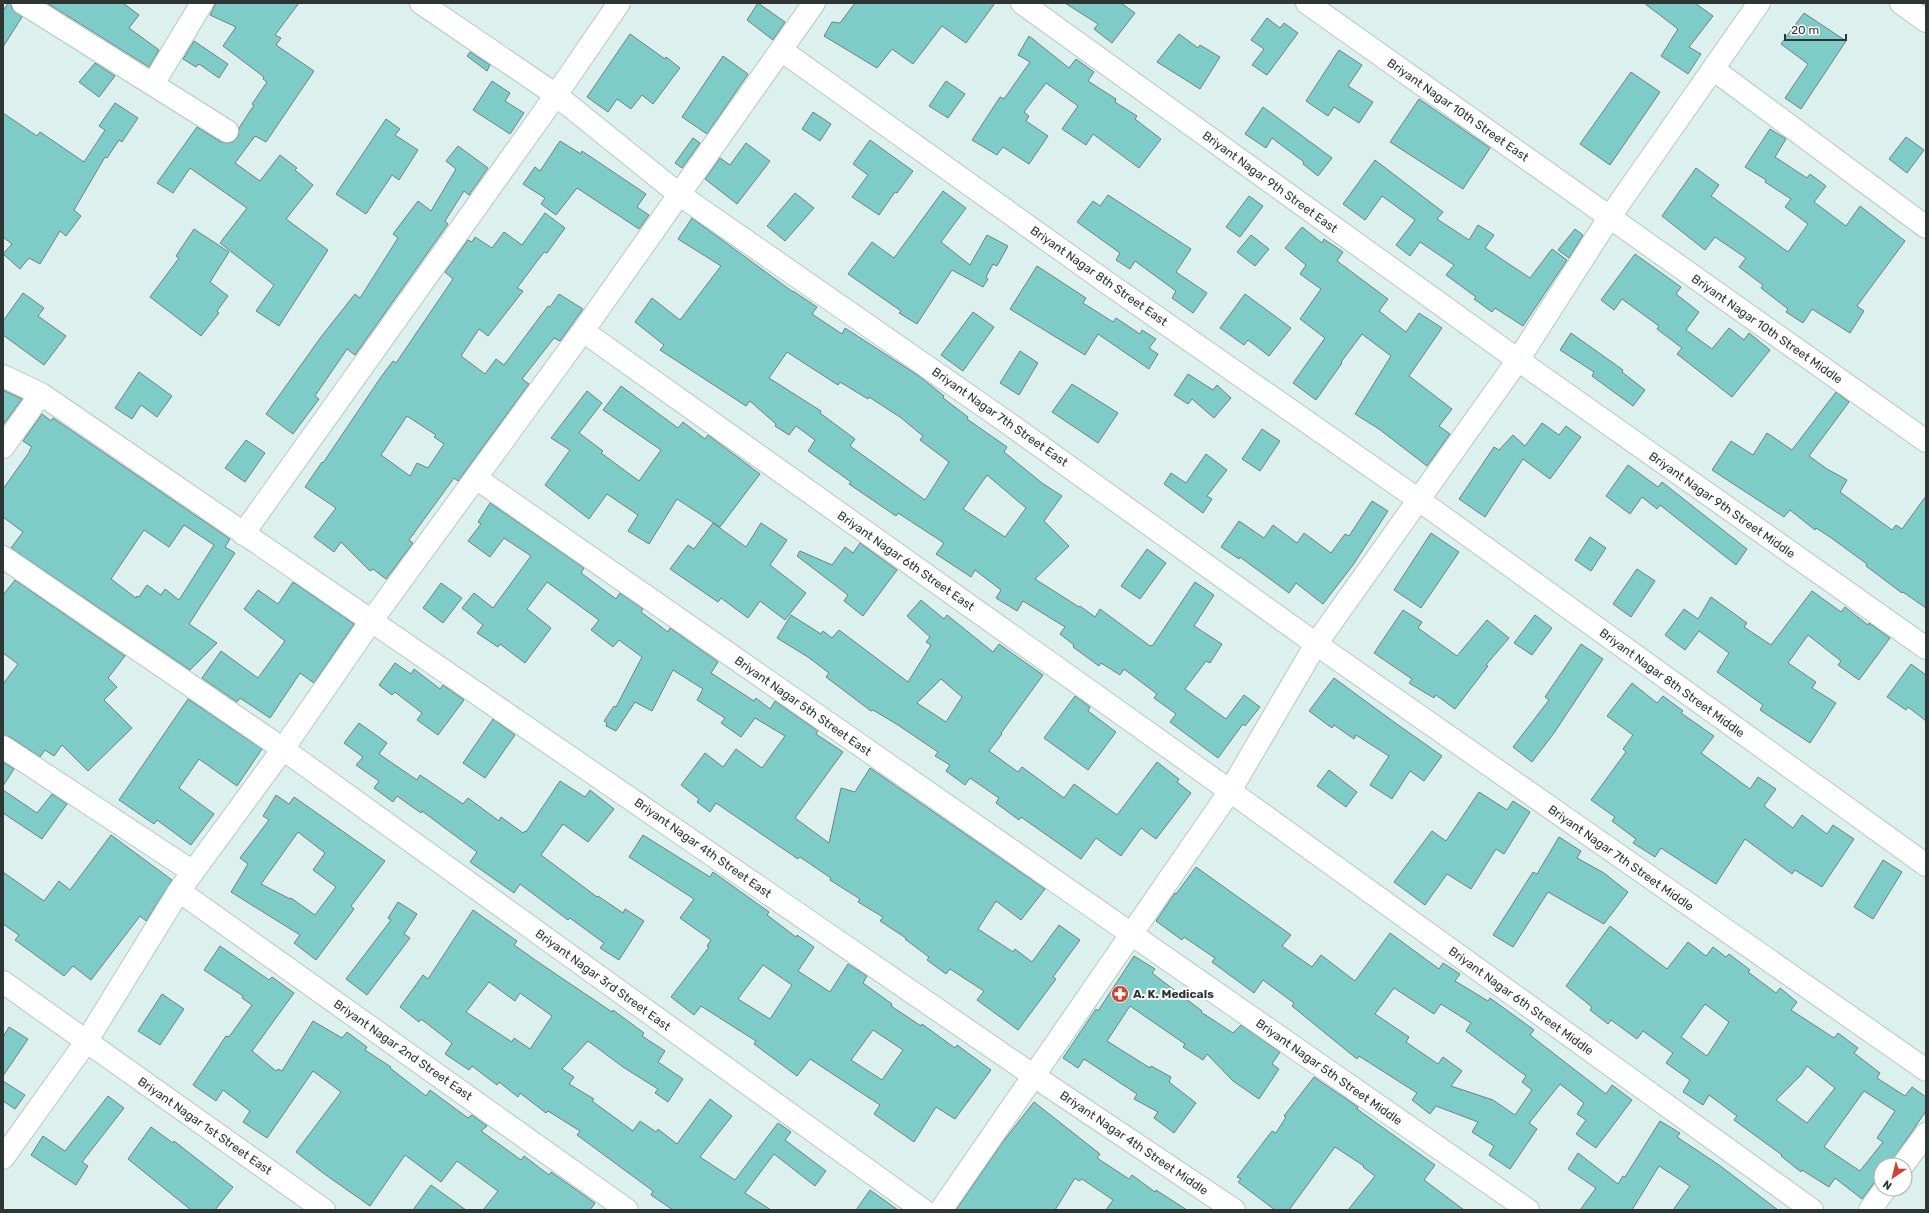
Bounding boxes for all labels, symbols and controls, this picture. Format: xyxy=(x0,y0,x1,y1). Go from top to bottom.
scale bar xyxy=(1785,16,1846,42)
text: 20 m xyxy=(1791,23,1819,37)
street label: Briyant Nagar 10th Street East xyxy=(1385,56,1532,164)
street label: Briyant Nagar 9th Street East xyxy=(1200,128,1341,236)
street label: Briyant Nagar 8th Street East xyxy=(1028,223,1171,329)
street label: Briyant Nagar 10th Street Middle xyxy=(1689,271,1845,387)
street label: Briyant Nagar 7th Street East xyxy=(929,365,1071,470)
street label: Briyant Nagar 9th Street Middle xyxy=(1646,449,1798,561)
street label: Briyant Nagar 6th Street East xyxy=(835,508,977,614)
street label: Briyant Nagar 8th Street Middle xyxy=(1597,626,1747,741)
street label: Briyant Nagar 5th Street East xyxy=(732,653,874,759)
street label: Briyant Nagar 4th Street East xyxy=(632,795,774,901)
street label: Briyant Nagar 7th Street Middle xyxy=(1546,802,1697,914)
street label: Briyant Nagar 3rd Street East xyxy=(533,926,673,1034)
street label: Briyant Nagar 6th Street Middle xyxy=(1446,944,1596,1058)
pharmacy icon: A. K. Medicals xyxy=(1110,984,1130,1004)
place label: A. K. Medicals xyxy=(1133,987,1214,1001)
street label: Briyant Nagar 2nd Street East xyxy=(331,997,475,1104)
street label: Briyant Nagar 5th Street Middle xyxy=(1253,1016,1405,1128)
street label: Briyant Nagar 1st Street East xyxy=(135,1074,275,1178)
street label: Briyant Nagar 4th Street Middle xyxy=(1057,1088,1211,1198)
north arrow xyxy=(1873,1157,1913,1197)
text: N xyxy=(1881,1177,1895,1192)

